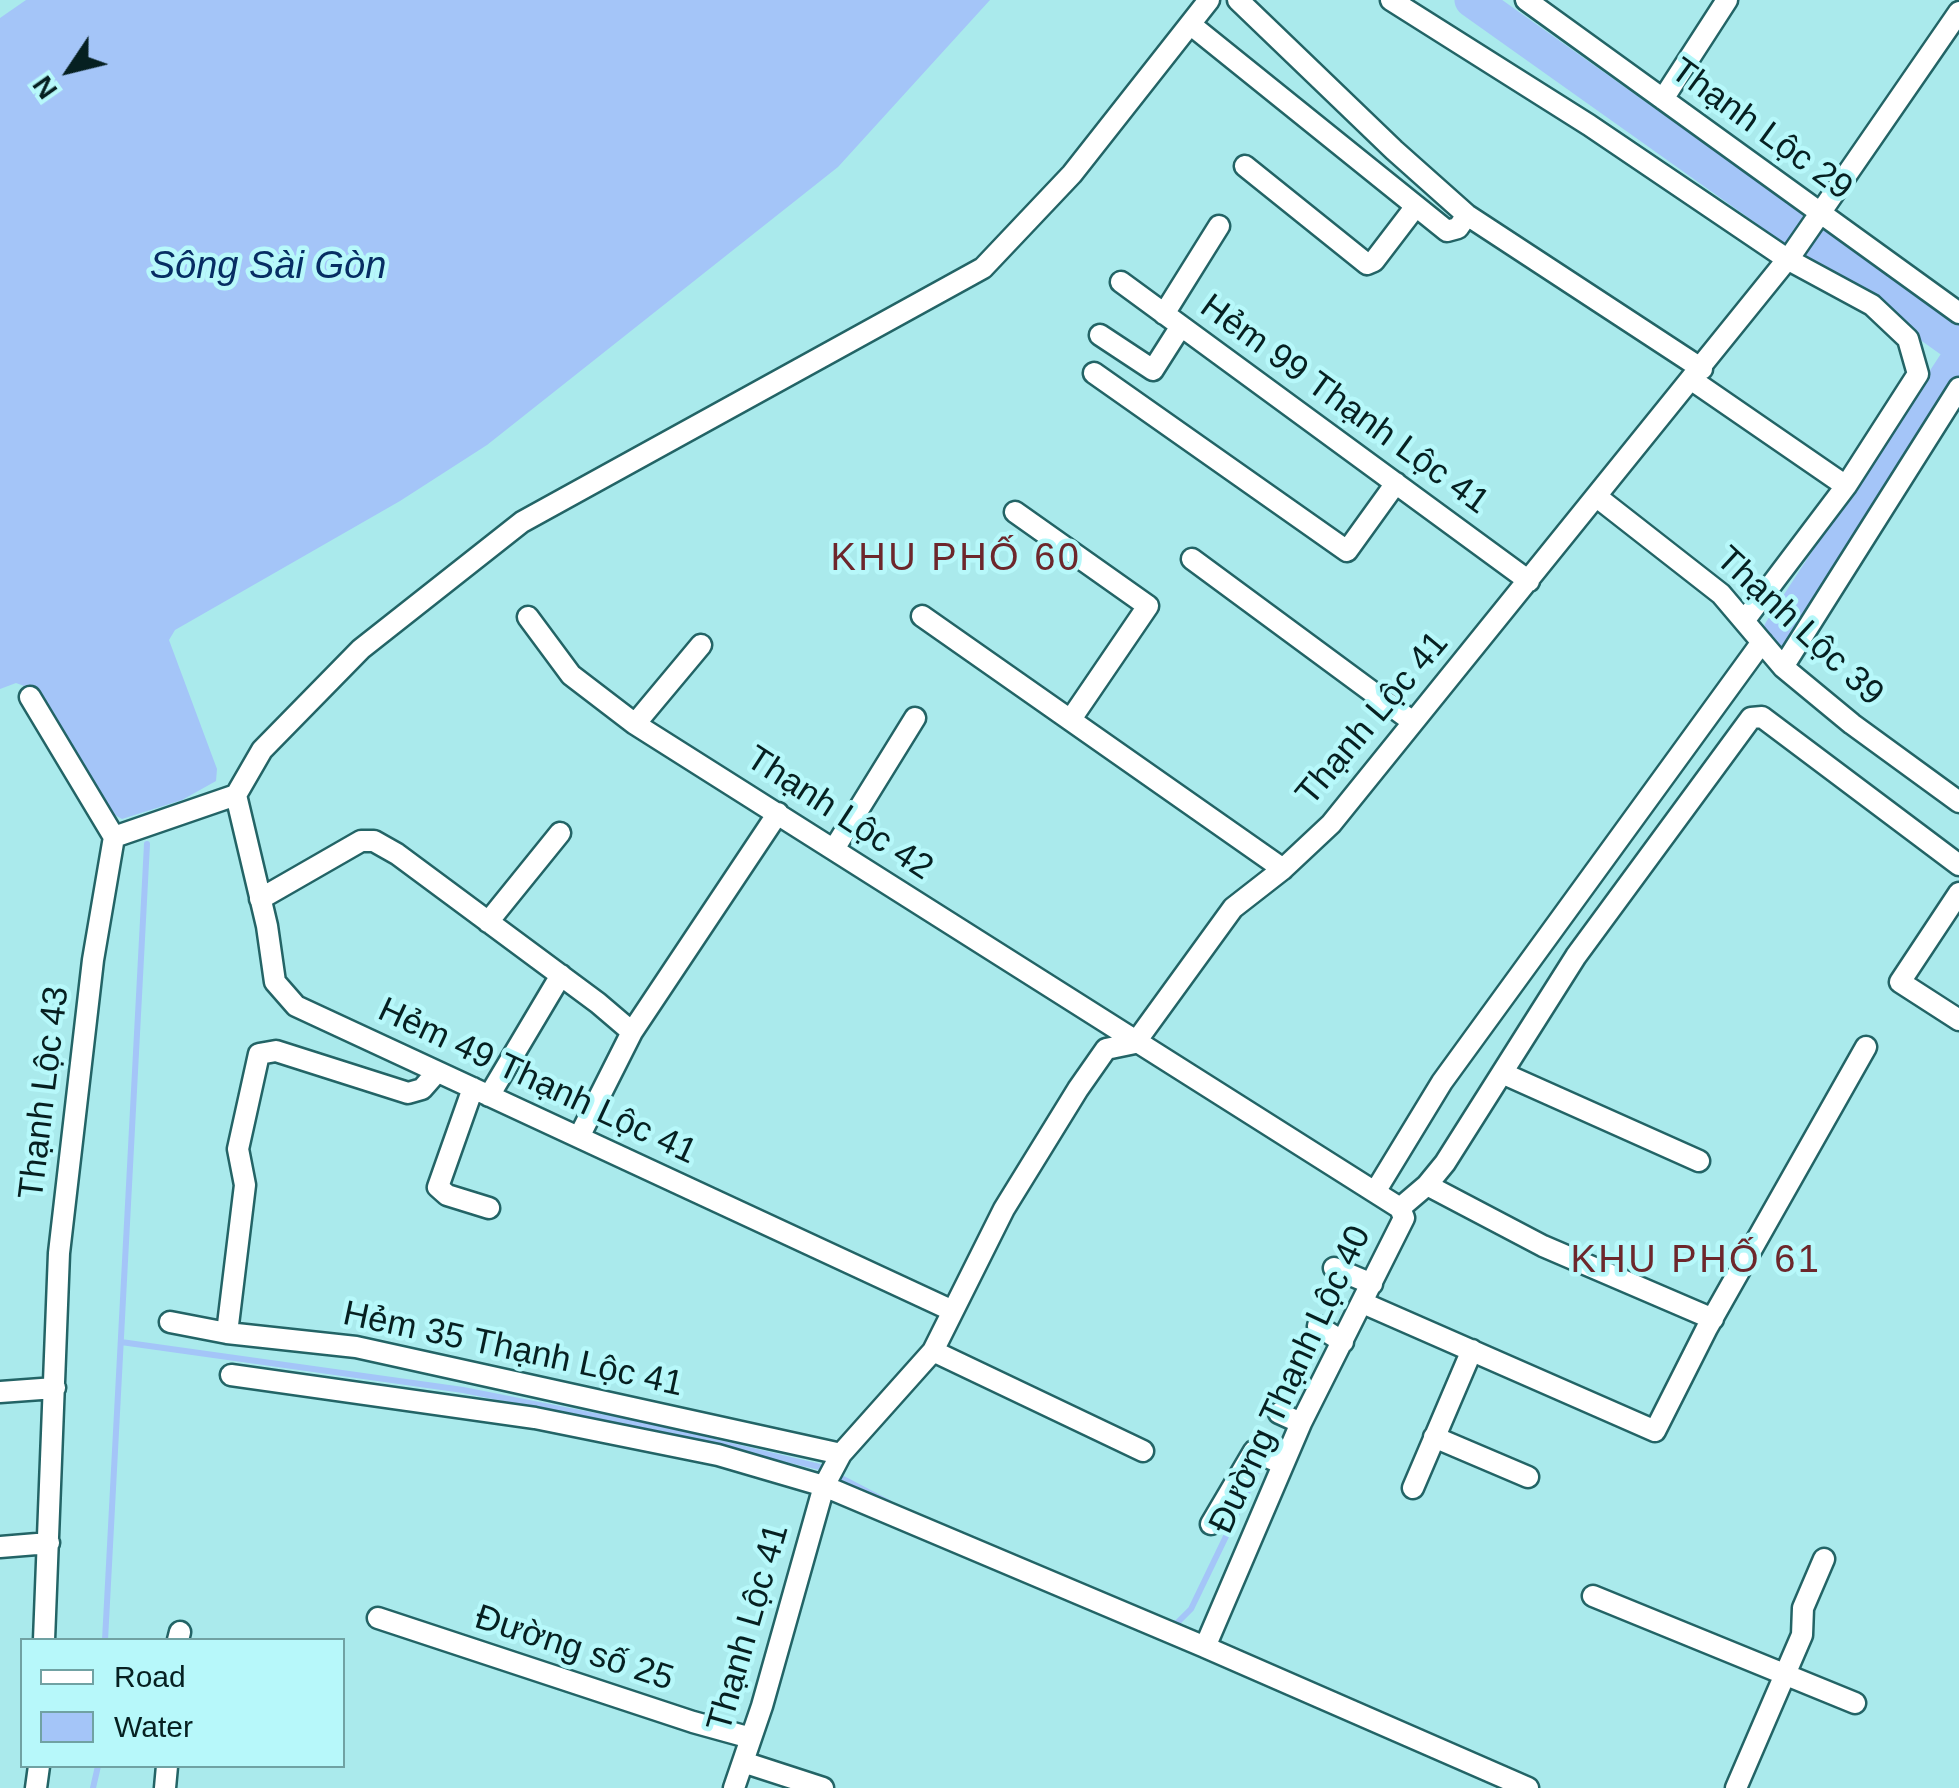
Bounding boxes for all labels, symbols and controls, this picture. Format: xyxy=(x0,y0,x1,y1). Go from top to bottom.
north arrow xyxy=(20,20,120,120)
street label: Thạnh Lộc 29 xyxy=(1662,50,1860,210)
text: N xyxy=(27,70,64,105)
water label: Sông Sài Gòn xyxy=(150,244,386,290)
street label: Hẻm 99 Thạnh Lộc 41 xyxy=(1192,286,1496,524)
district label: KHU PHỐ 60 xyxy=(831,537,1081,583)
street label: Thạnh Lộc 39 xyxy=(1706,539,1892,715)
street label: Thạnh Lộc 41 xyxy=(1288,624,1458,814)
street label: Thạnh Lộc 42 xyxy=(738,738,940,890)
street label: Thạnh Lộc 43 xyxy=(11,984,79,1202)
street label: Hẻm 49 Thạnh Lộc 41 xyxy=(371,990,703,1174)
street label: Đường Thạnh Lộc 40 xyxy=(1201,1220,1381,1540)
district label: KHU PHỐ 61 xyxy=(1571,1239,1821,1285)
street label: Hẻm 35 Thạnh Lộc 41 xyxy=(339,1293,687,1407)
street label: Thạnh Lộc 41 xyxy=(699,1519,799,1737)
street label: Đường số 25 xyxy=(470,1597,678,1701)
legend xyxy=(20,1638,345,1768)
text: Road xyxy=(114,1660,186,1693)
text: Water xyxy=(114,1710,193,1743)

